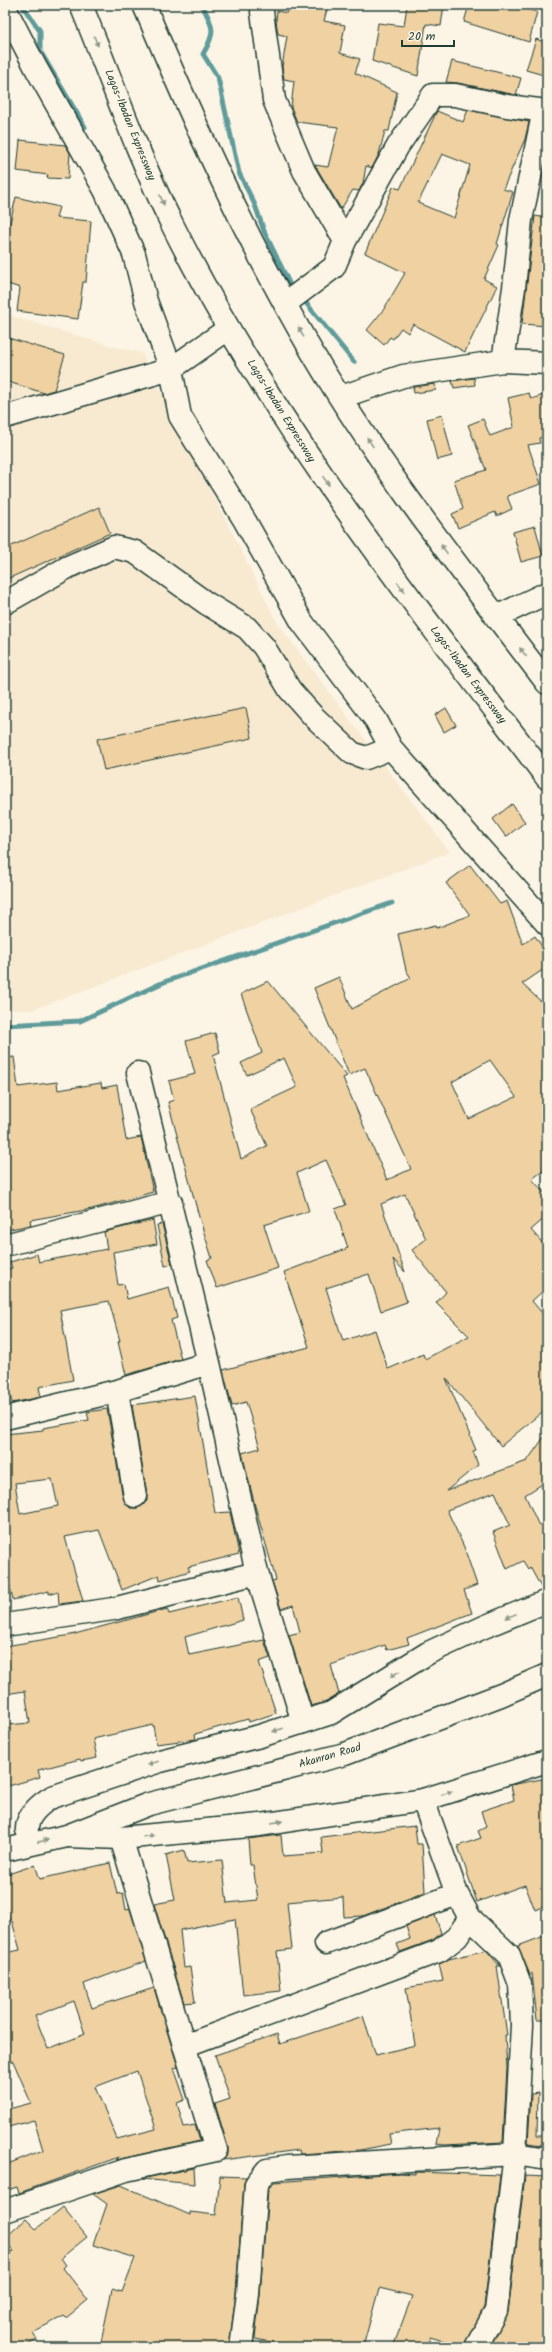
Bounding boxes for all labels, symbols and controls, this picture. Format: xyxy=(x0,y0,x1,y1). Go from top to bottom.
scale bar xyxy=(402,22,454,48)
text: 20 m xyxy=(408,27,436,46)
one-way arrow xyxy=(93,36,99,48)
street label: Lagos-Ibadan Expressway xyxy=(99,67,161,184)
one-way arrow xyxy=(159,195,165,207)
one-way arrow xyxy=(298,326,305,337)
street label: Lagos-Ibadan Expressway xyxy=(242,356,320,467)
one-way arrow xyxy=(366,437,374,447)
one-way arrow xyxy=(322,476,330,486)
one-way arrow xyxy=(440,543,448,554)
one-way arrow xyxy=(397,582,405,593)
street label: Lagos-Ibadan Expressway xyxy=(425,622,511,728)
one-way arrow xyxy=(519,646,527,657)
one-way arrow xyxy=(504,1613,516,1619)
one-way arrow xyxy=(390,1670,400,1678)
one-way arrow xyxy=(272,1727,284,1733)
street label: Akanran Road xyxy=(297,1738,364,1773)
one-way arrow xyxy=(147,1760,159,1766)
one-way arrow xyxy=(441,1789,453,1795)
one-way arrow xyxy=(271,1819,283,1825)
one-way arrow xyxy=(142,1832,154,1839)
one-way arrow xyxy=(37,1838,49,1844)

